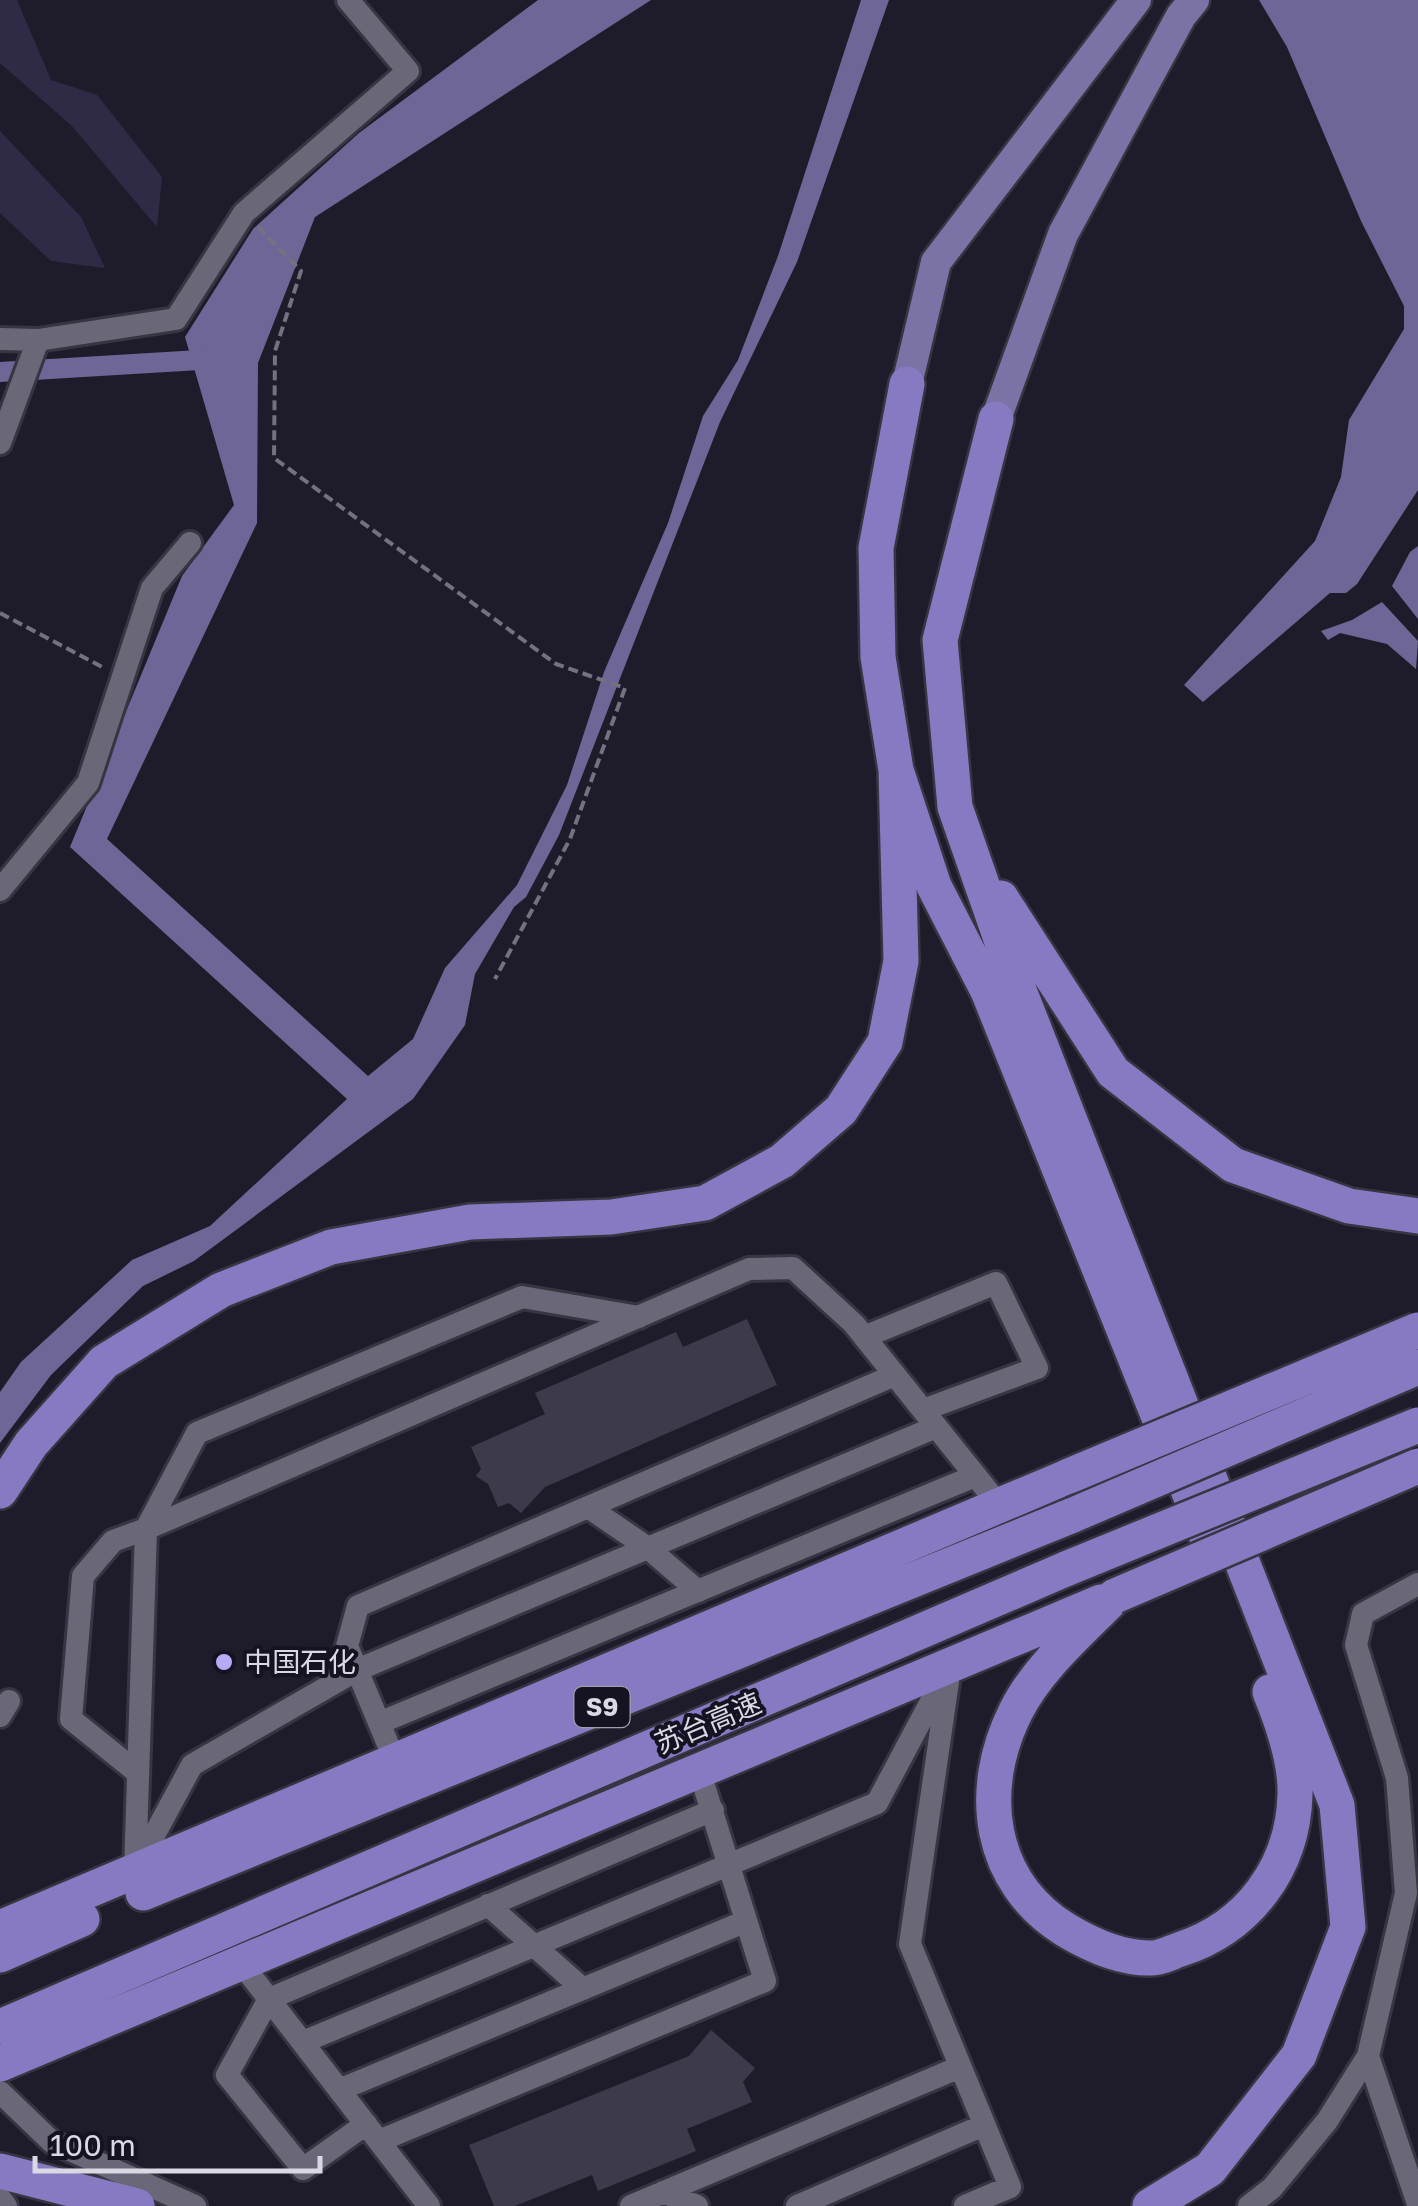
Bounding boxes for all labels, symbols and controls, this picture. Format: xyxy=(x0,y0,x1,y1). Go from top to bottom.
place label: 中国石化 xyxy=(244,1645,356,1678)
marker: 中国石化 xyxy=(213,1651,235,1673)
street label: 苏台高速 xyxy=(650,1685,766,1760)
road number: S9 xyxy=(574,1687,630,1727)
scale bar xyxy=(35,2111,320,2173)
text: 100 m xyxy=(50,2127,136,2163)

